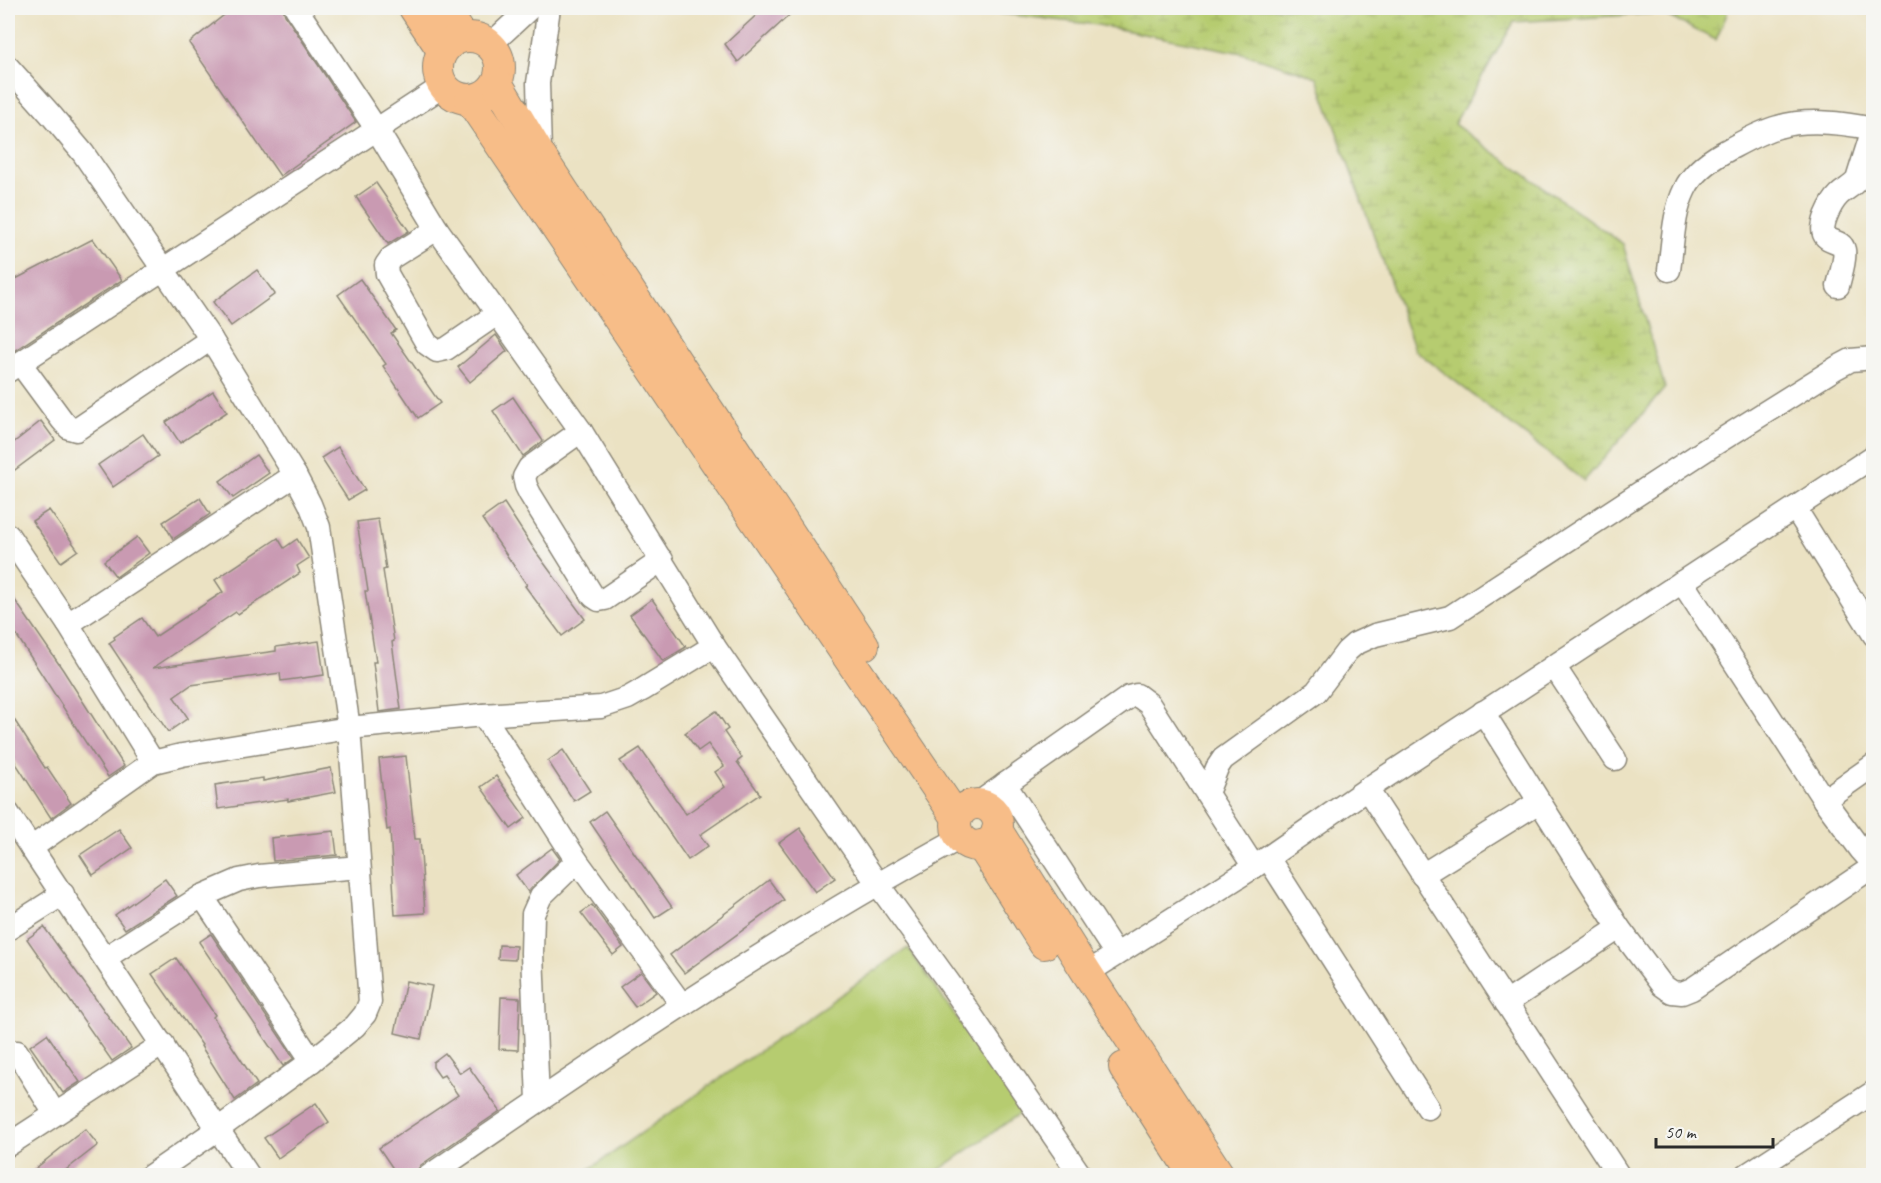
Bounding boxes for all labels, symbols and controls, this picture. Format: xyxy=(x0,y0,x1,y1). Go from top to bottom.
scale bar xyxy=(1656,1111,1773,1149)
text: 50 m xyxy=(1665,1121,1698,1143)

